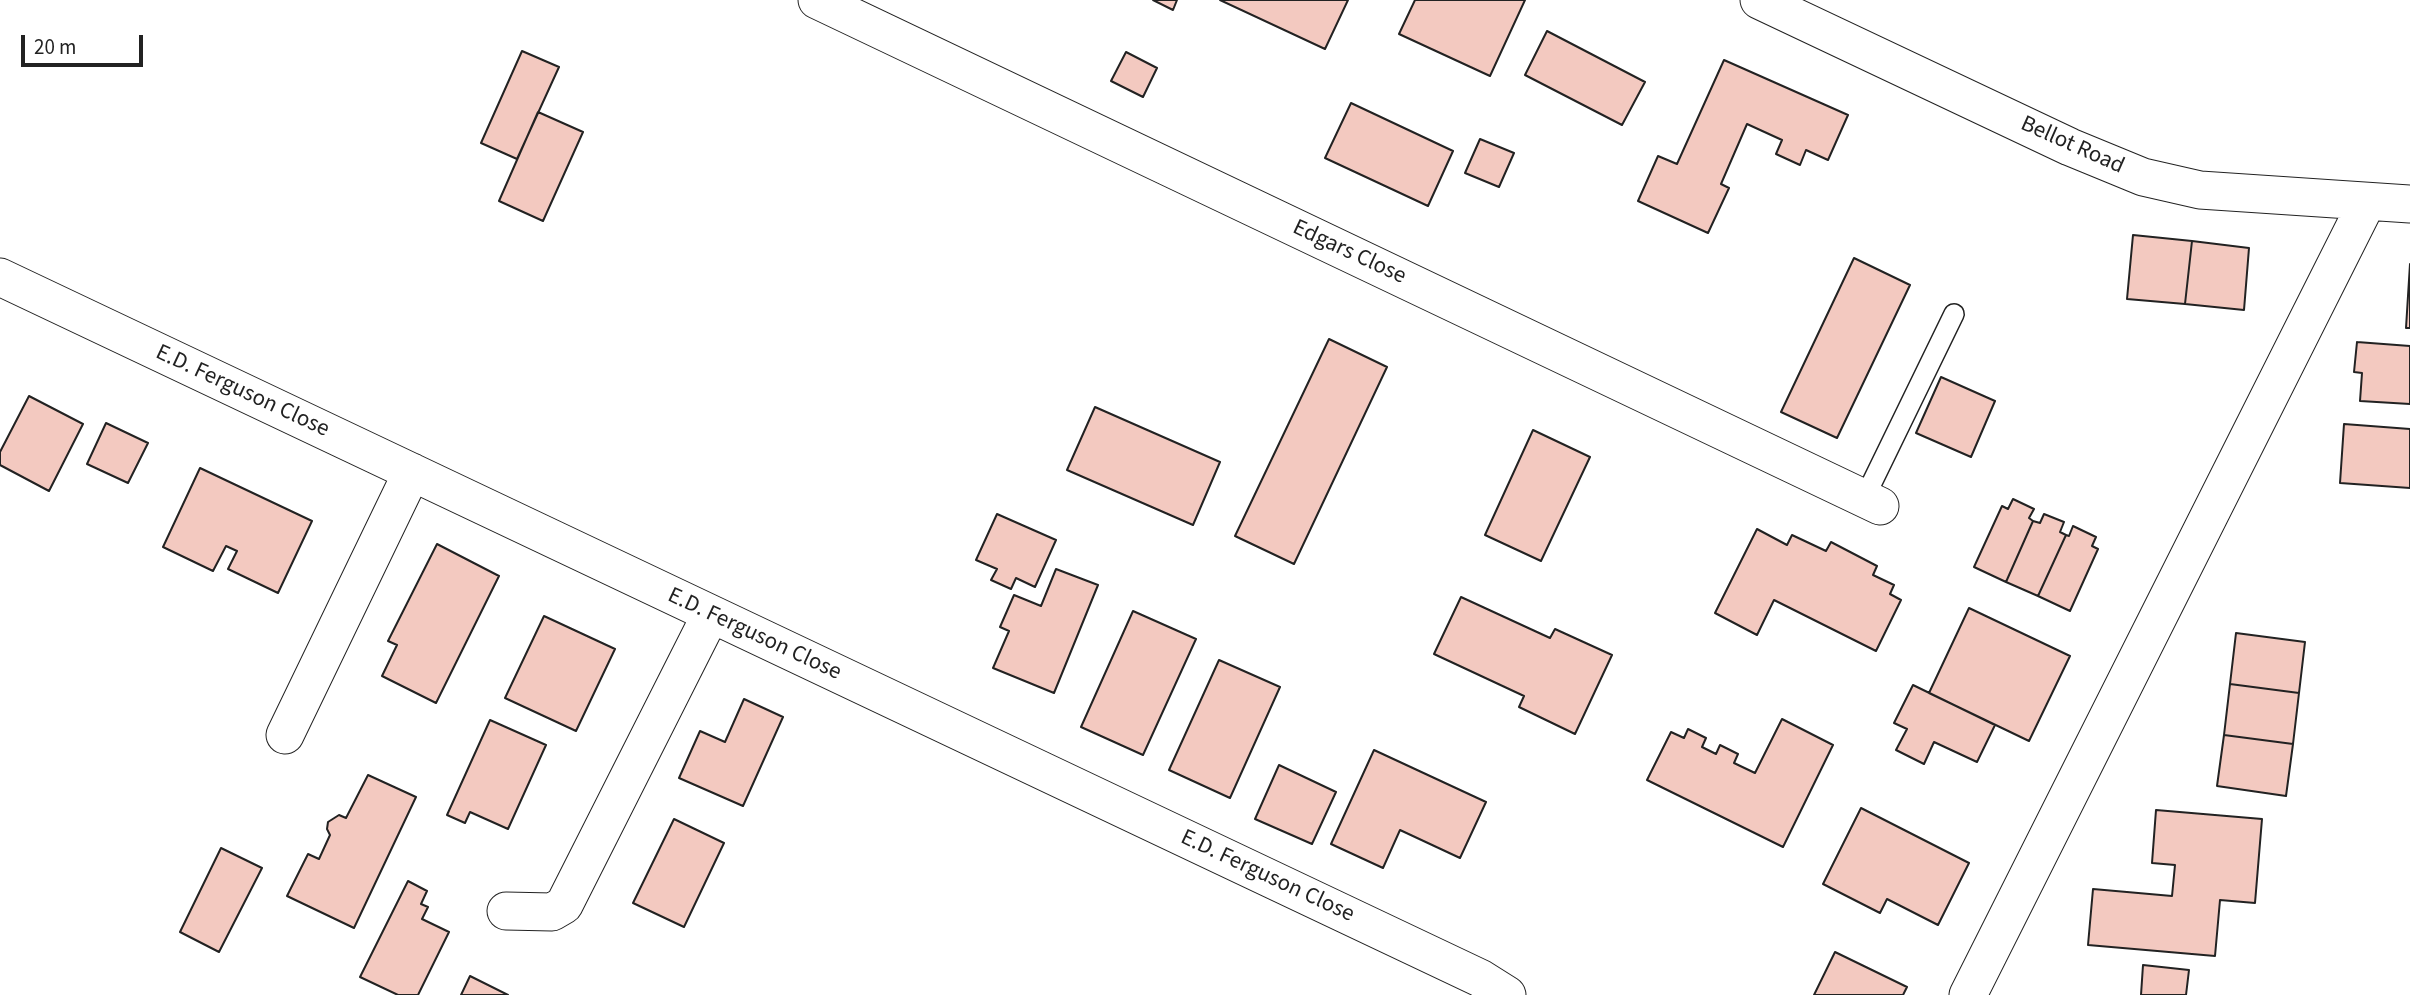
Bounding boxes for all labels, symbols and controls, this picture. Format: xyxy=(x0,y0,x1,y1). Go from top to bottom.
scale bar xyxy=(24,21,147,65)
text: 20 m xyxy=(34,32,76,62)
street label: Bellot Road xyxy=(2016,111,2128,181)
street label: Edgars Close xyxy=(1288,215,1410,291)
street label: E.D. Ferguson Close xyxy=(151,340,333,444)
street label: E.D. Ferguson Close xyxy=(663,583,845,687)
street label: E.D. Ferguson Close xyxy=(1176,825,1358,929)

